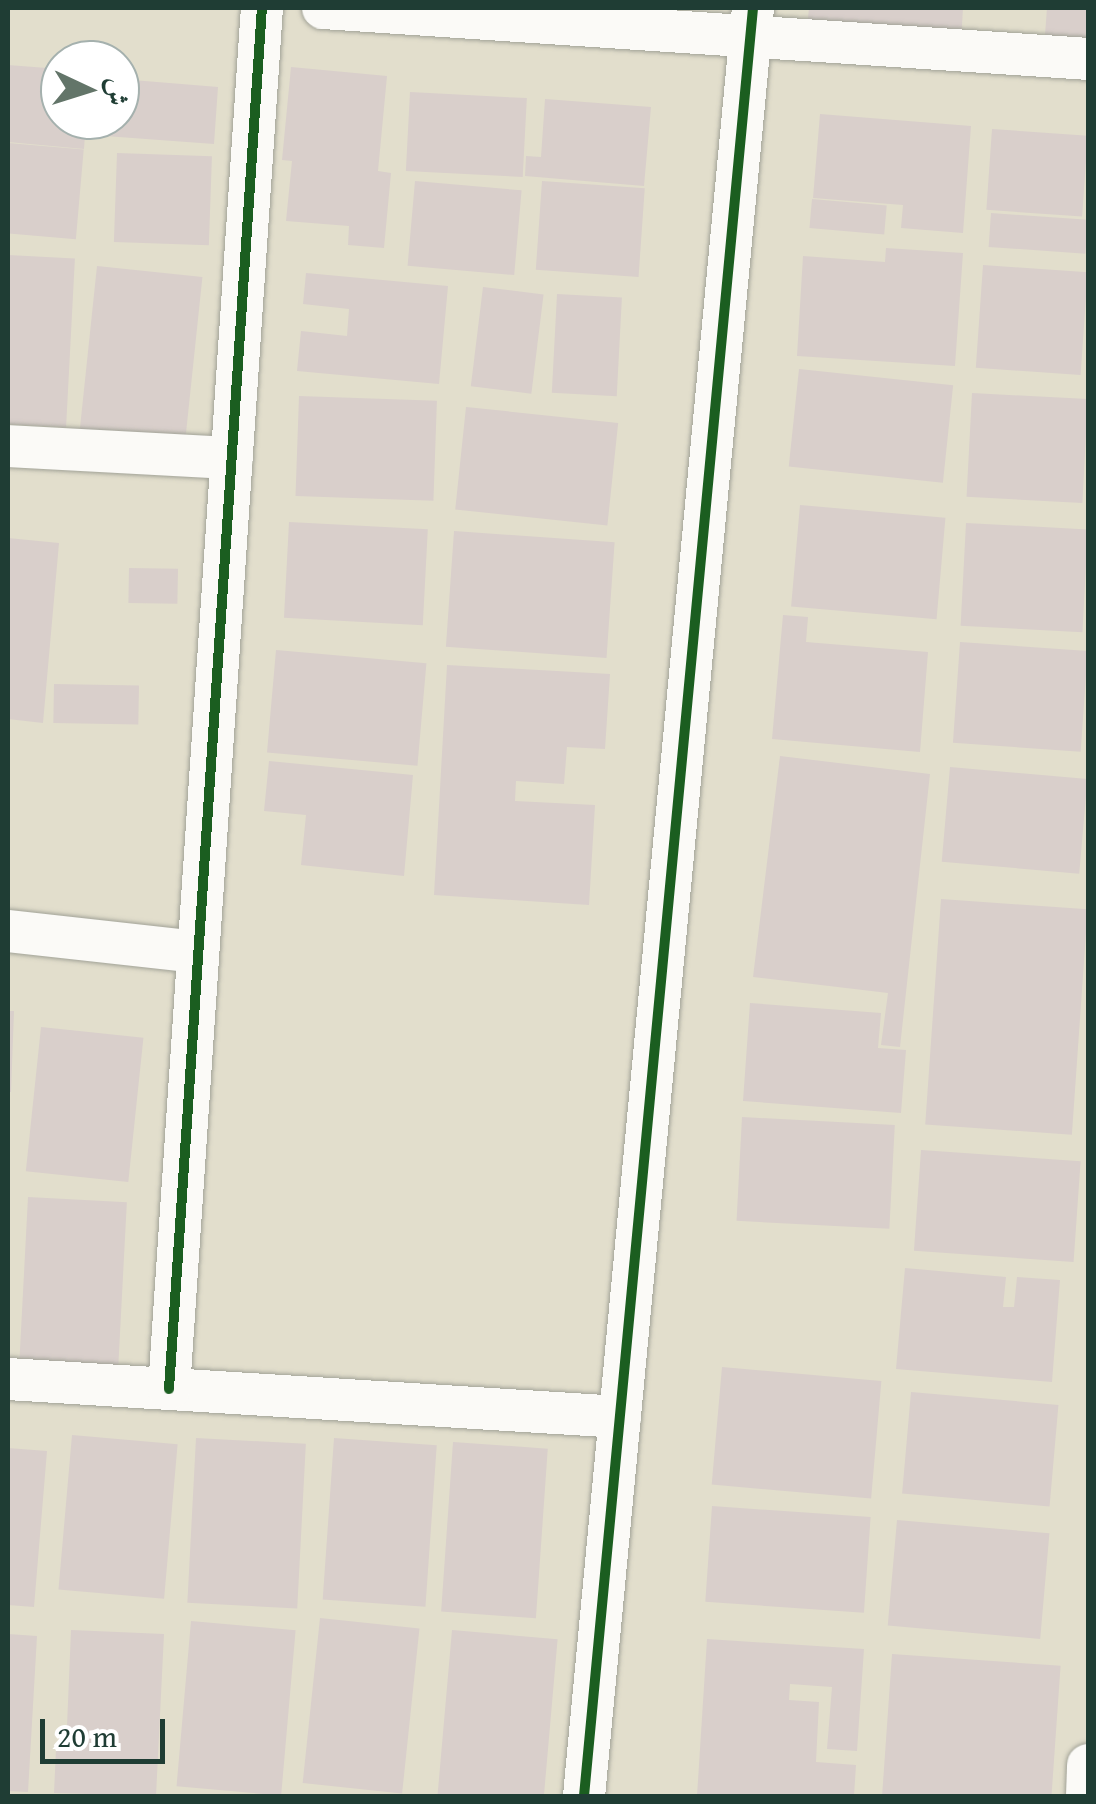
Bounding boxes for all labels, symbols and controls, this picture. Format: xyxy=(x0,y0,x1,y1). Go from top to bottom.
north arrow xyxy=(40,40,140,140)
text: ش xyxy=(97,77,140,107)
scale bar xyxy=(45,1699,170,1761)
text: 20 m xyxy=(57,1714,117,1758)

